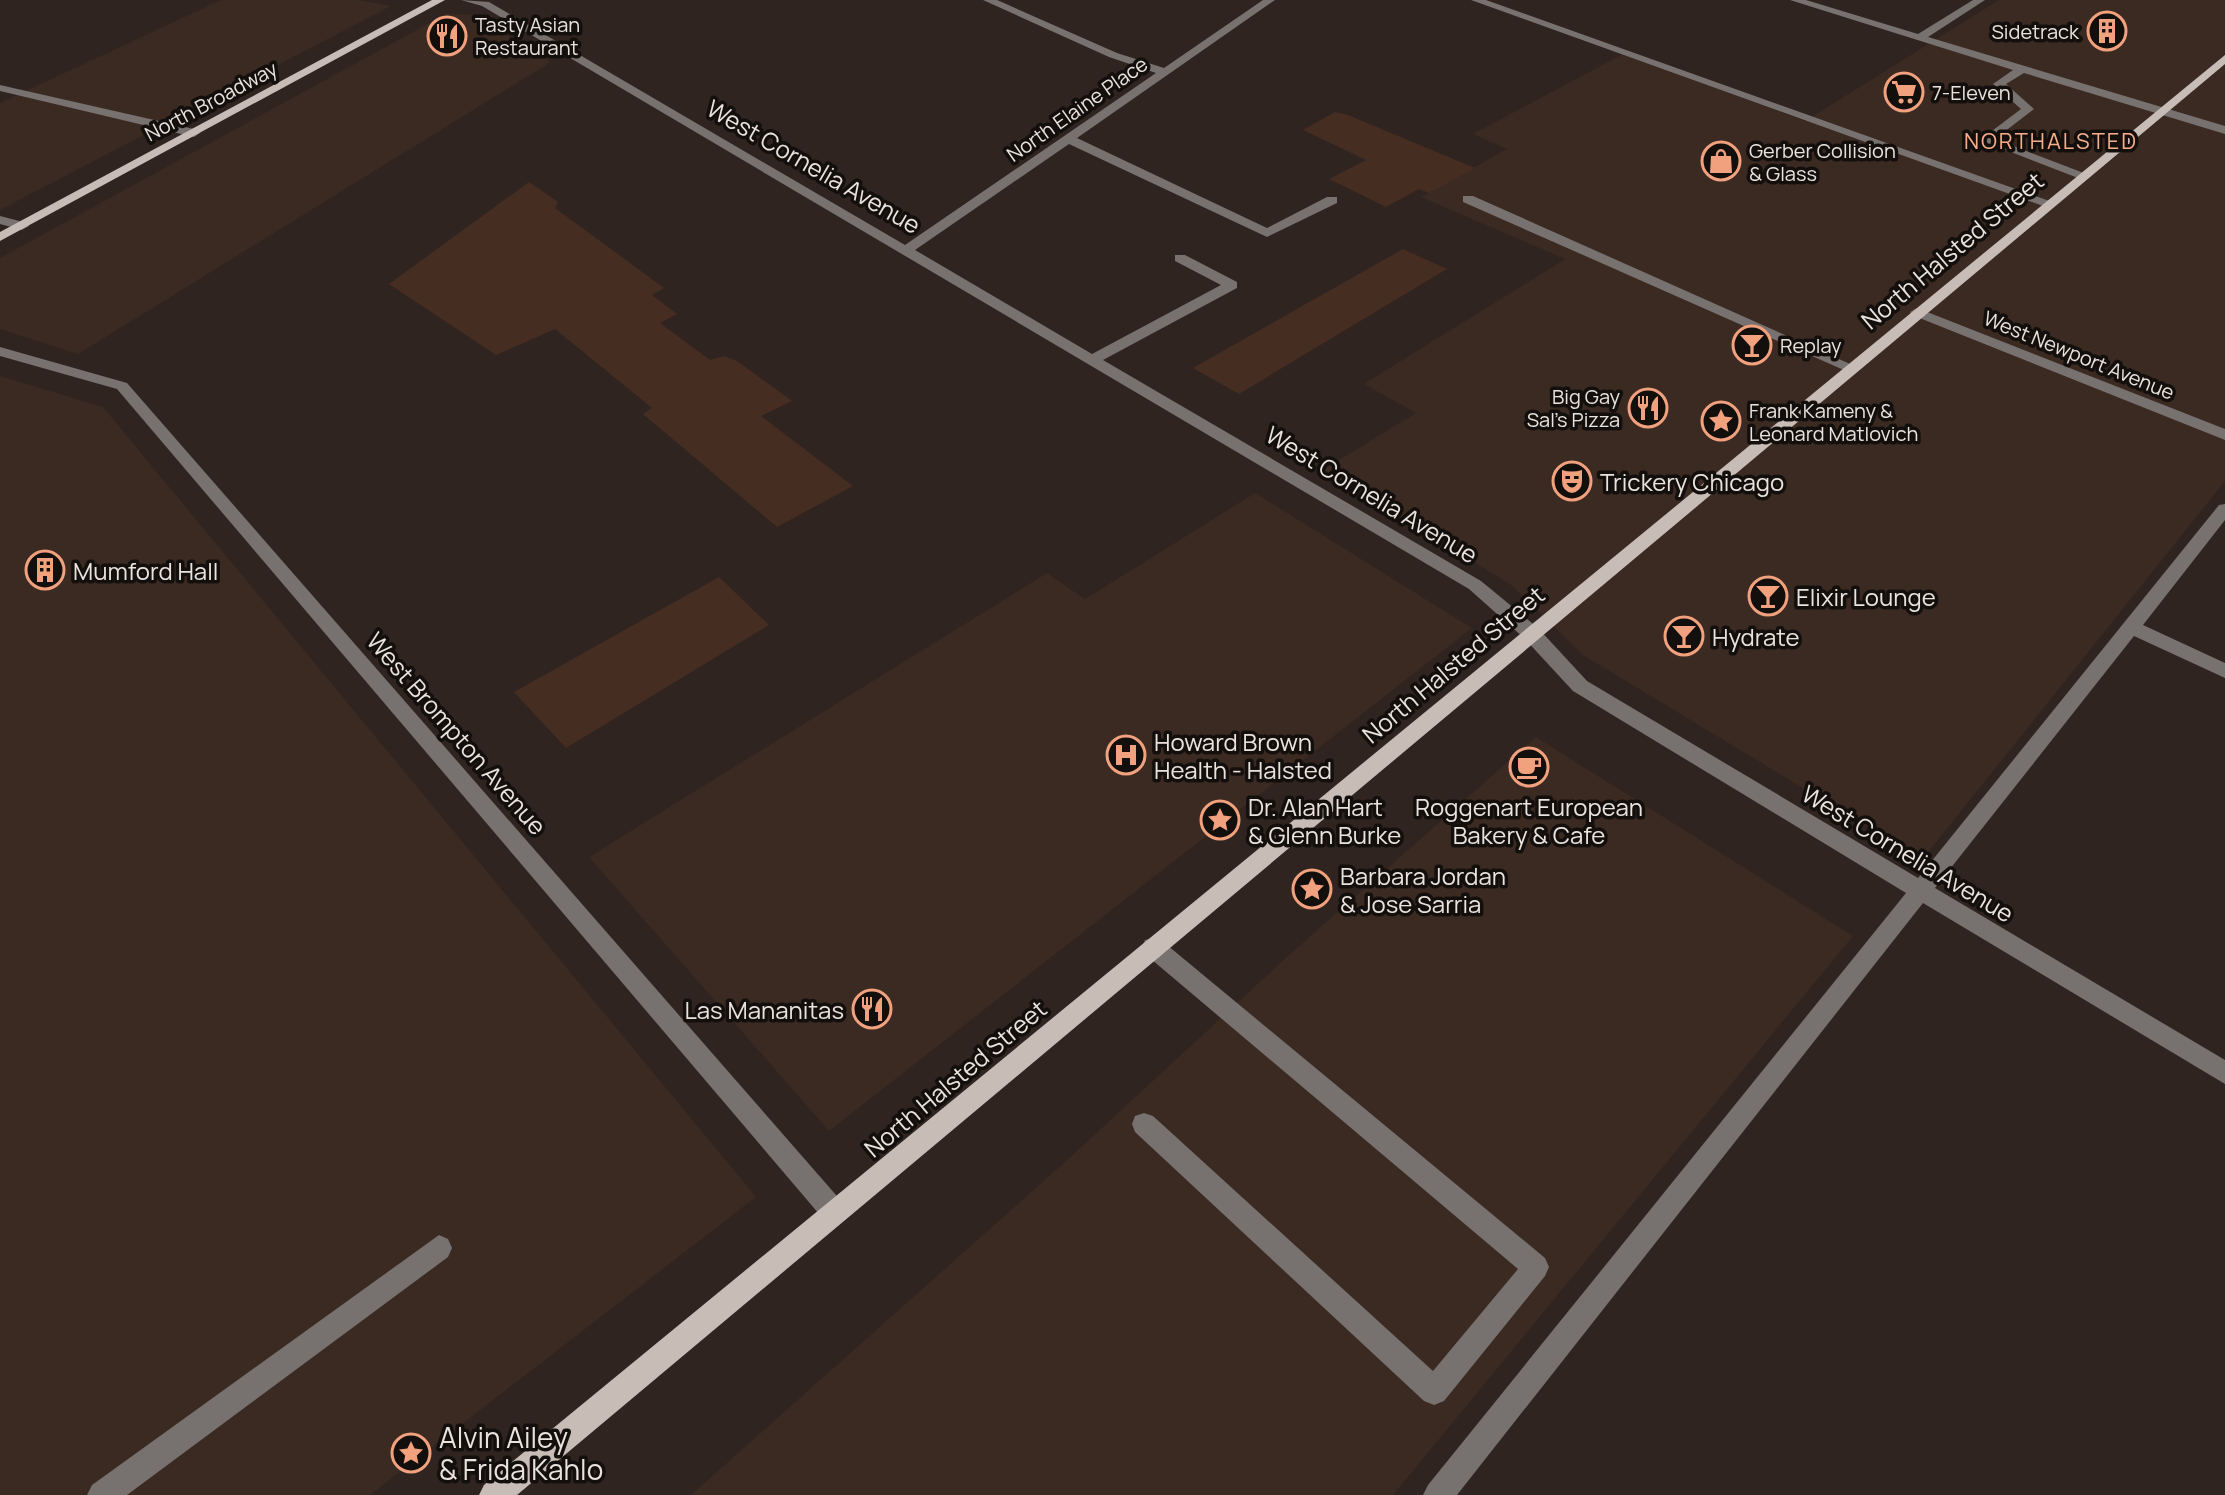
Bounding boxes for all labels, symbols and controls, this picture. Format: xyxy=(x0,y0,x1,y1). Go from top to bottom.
building icon: Sidetrack xyxy=(2086,10,2128,52)
place label: Tasty Asian Restaurant xyxy=(475,11,580,61)
restaurant icon: Tasty Asian Restaurant xyxy=(426,15,468,57)
place label: Sidetrack xyxy=(1992,18,2080,45)
street label: North Elaine Place xyxy=(1001,50,1153,168)
street label: North Broadway xyxy=(140,54,282,147)
supermarket icon: 7-Eleven xyxy=(1883,71,1925,113)
place label: 7-Eleven xyxy=(1932,79,2011,106)
street label: West Cornelia Avenue xyxy=(701,91,927,241)
district label: NORTHALSTED xyxy=(1964,126,2138,156)
place label: Gerber Collision & Glass xyxy=(1749,137,1896,187)
shop icon: Gerber Collision & Glass xyxy=(1700,140,1742,182)
street label: North Halsted Street xyxy=(1854,164,2050,336)
street label: West Newport Avenue xyxy=(1980,304,2178,406)
bar icon: Replay xyxy=(1731,324,1773,366)
place label: Replay xyxy=(1780,332,1842,359)
place label: Big Gay Sal's Pizza xyxy=(1527,383,1620,433)
restaurant icon: Big Gay Sal's Pizza xyxy=(1627,387,1669,429)
place label: Frank Kameny & Leonard Matlovich xyxy=(1749,397,1918,447)
place icon: Frank Kameny & Leonard Matlovich xyxy=(1700,400,1742,442)
street label: West Cornelia Avenue xyxy=(1260,418,1484,570)
theatre icon: Trickery Chicago xyxy=(1551,460,1593,502)
place label: Trickery Chicago xyxy=(1600,465,1784,498)
building icon: Mumford Hall xyxy=(24,549,66,591)
place label: Mumford Hall xyxy=(73,554,218,587)
bar icon: Elixir Lounge xyxy=(1747,575,1789,617)
street label: North Halsted Street xyxy=(1355,578,1551,750)
place label: Elixir Lounge xyxy=(1796,580,1936,613)
bar icon: Hydrate xyxy=(1663,615,1705,657)
place label: Hydrate xyxy=(1712,620,1800,653)
street label: West Brompton Avenue xyxy=(360,625,554,841)
place label: Howard Brown Health - Halsted xyxy=(1154,725,1332,786)
hospital icon: Howard Brown Health - Halsted xyxy=(1105,734,1147,776)
cafe icon: Roggenart European Bakery & Cafe xyxy=(1508,746,1550,788)
street label: West Cornelia Avenue xyxy=(1796,777,2020,929)
place label: Dr. Alan Hart & Glenn Burke xyxy=(1248,790,1401,851)
place label: Roggenart European Bakery & Cafe xyxy=(1415,790,1643,851)
place icon: Dr. Alan Hart & Glenn Burke xyxy=(1199,799,1241,841)
place label: Barbara Jordan & Jose Sarria xyxy=(1340,859,1506,920)
place icon: Barbara Jordan & Jose Sarria xyxy=(1291,868,1333,910)
restaurant icon: Las Mananitas xyxy=(851,988,893,1030)
street label: North Halsted Street xyxy=(857,992,1053,1164)
place label: Las Mananitas xyxy=(685,993,844,1026)
place label: Alvin Ailey & Frida Kahlo xyxy=(439,1418,603,1488)
place icon: Alvin Ailey & Frida Kahlo xyxy=(390,1432,432,1474)

